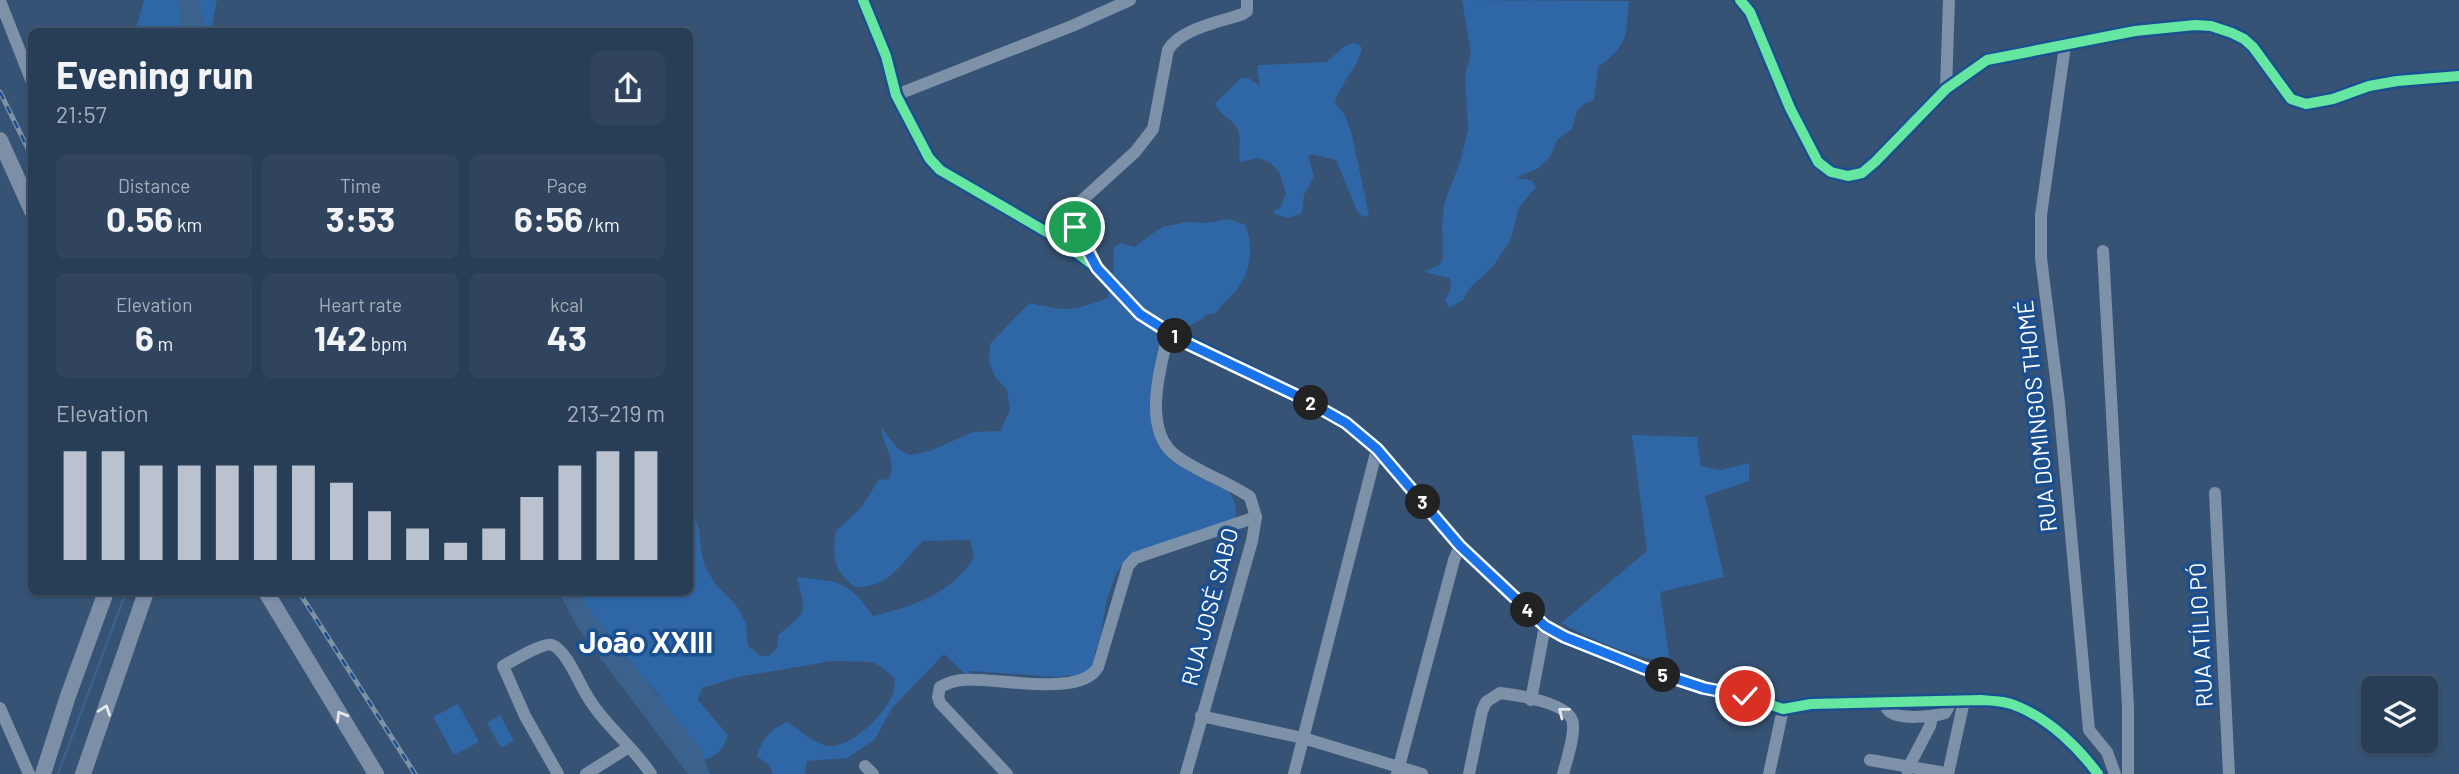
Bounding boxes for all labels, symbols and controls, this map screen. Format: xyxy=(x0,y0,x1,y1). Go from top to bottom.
text: Evening run xyxy=(56,51,254,97)
button: share xyxy=(591,51,665,125)
text: 21:57 xyxy=(56,100,107,128)
text: Distance xyxy=(118,174,190,197)
text: Time xyxy=(340,174,381,197)
text: Pace xyxy=(546,174,587,197)
text: 0.56 xyxy=(106,197,173,239)
text: 3:53 xyxy=(326,197,395,239)
text: 6:56 xyxy=(514,197,583,239)
pin xyxy=(1045,197,1105,257)
icon: arrive xyxy=(1056,208,1094,246)
text: km xyxy=(173,213,202,236)
text: /km xyxy=(583,213,620,236)
text: Elevation xyxy=(116,293,192,316)
text: Heart rate xyxy=(319,293,402,316)
text: kcal xyxy=(550,293,583,316)
street label: RUA DOMINGOS THOMÉ xyxy=(2010,299,2062,533)
text: 6 xyxy=(135,316,154,358)
text: 142 xyxy=(314,316,367,358)
text: 43 xyxy=(547,316,587,358)
pin: 1 xyxy=(1158,318,1192,354)
text: 1 xyxy=(1171,324,1178,347)
text: m xyxy=(154,332,173,355)
text: bpm xyxy=(367,332,407,355)
pin: 2 xyxy=(1294,386,1328,420)
text: 2 xyxy=(1305,391,1316,414)
text: Elevation xyxy=(56,399,149,427)
text: 213–219 m xyxy=(567,399,665,427)
pin: 3 xyxy=(1406,484,1440,520)
text: 3 xyxy=(1417,490,1428,513)
street label: RUA JOSÉ SABO xyxy=(1174,525,1244,689)
street label: RUA ATÍLIO PÓ xyxy=(2182,562,2218,708)
pin: 4 xyxy=(1510,592,1546,628)
text: 4 xyxy=(1522,598,1533,621)
district label: João XXIII xyxy=(579,623,713,659)
pin: 5 xyxy=(1646,658,1680,692)
text: 5 xyxy=(1657,663,1668,686)
pin xyxy=(1715,666,1775,726)
map controls xyxy=(2361,676,2438,753)
button: layers xyxy=(2361,676,2438,753)
icon: check xyxy=(1726,677,1764,715)
one-way arrow xyxy=(97,704,111,716)
one-way arrow xyxy=(1558,708,1571,720)
one-way arrow xyxy=(336,710,349,723)

